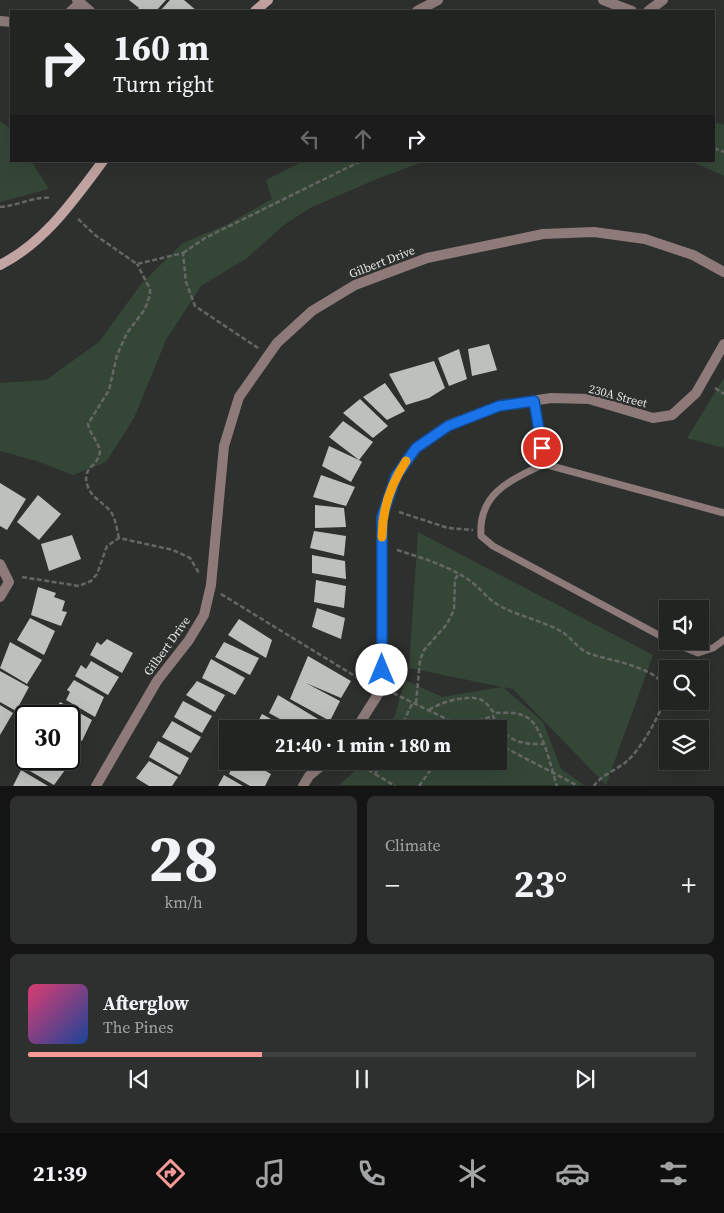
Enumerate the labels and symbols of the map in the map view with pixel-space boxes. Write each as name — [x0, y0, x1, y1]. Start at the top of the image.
street label: Gilbert Drive — [347, 242, 417, 282]
street label: 230A Street — [587, 381, 649, 411]
pin — [521, 427, 563, 469]
street label: Gilbert Drive — [140, 613, 194, 679]
position arrow — [355, 643, 407, 695]
speed limit sign: 30 — [15, 705, 80, 770]

